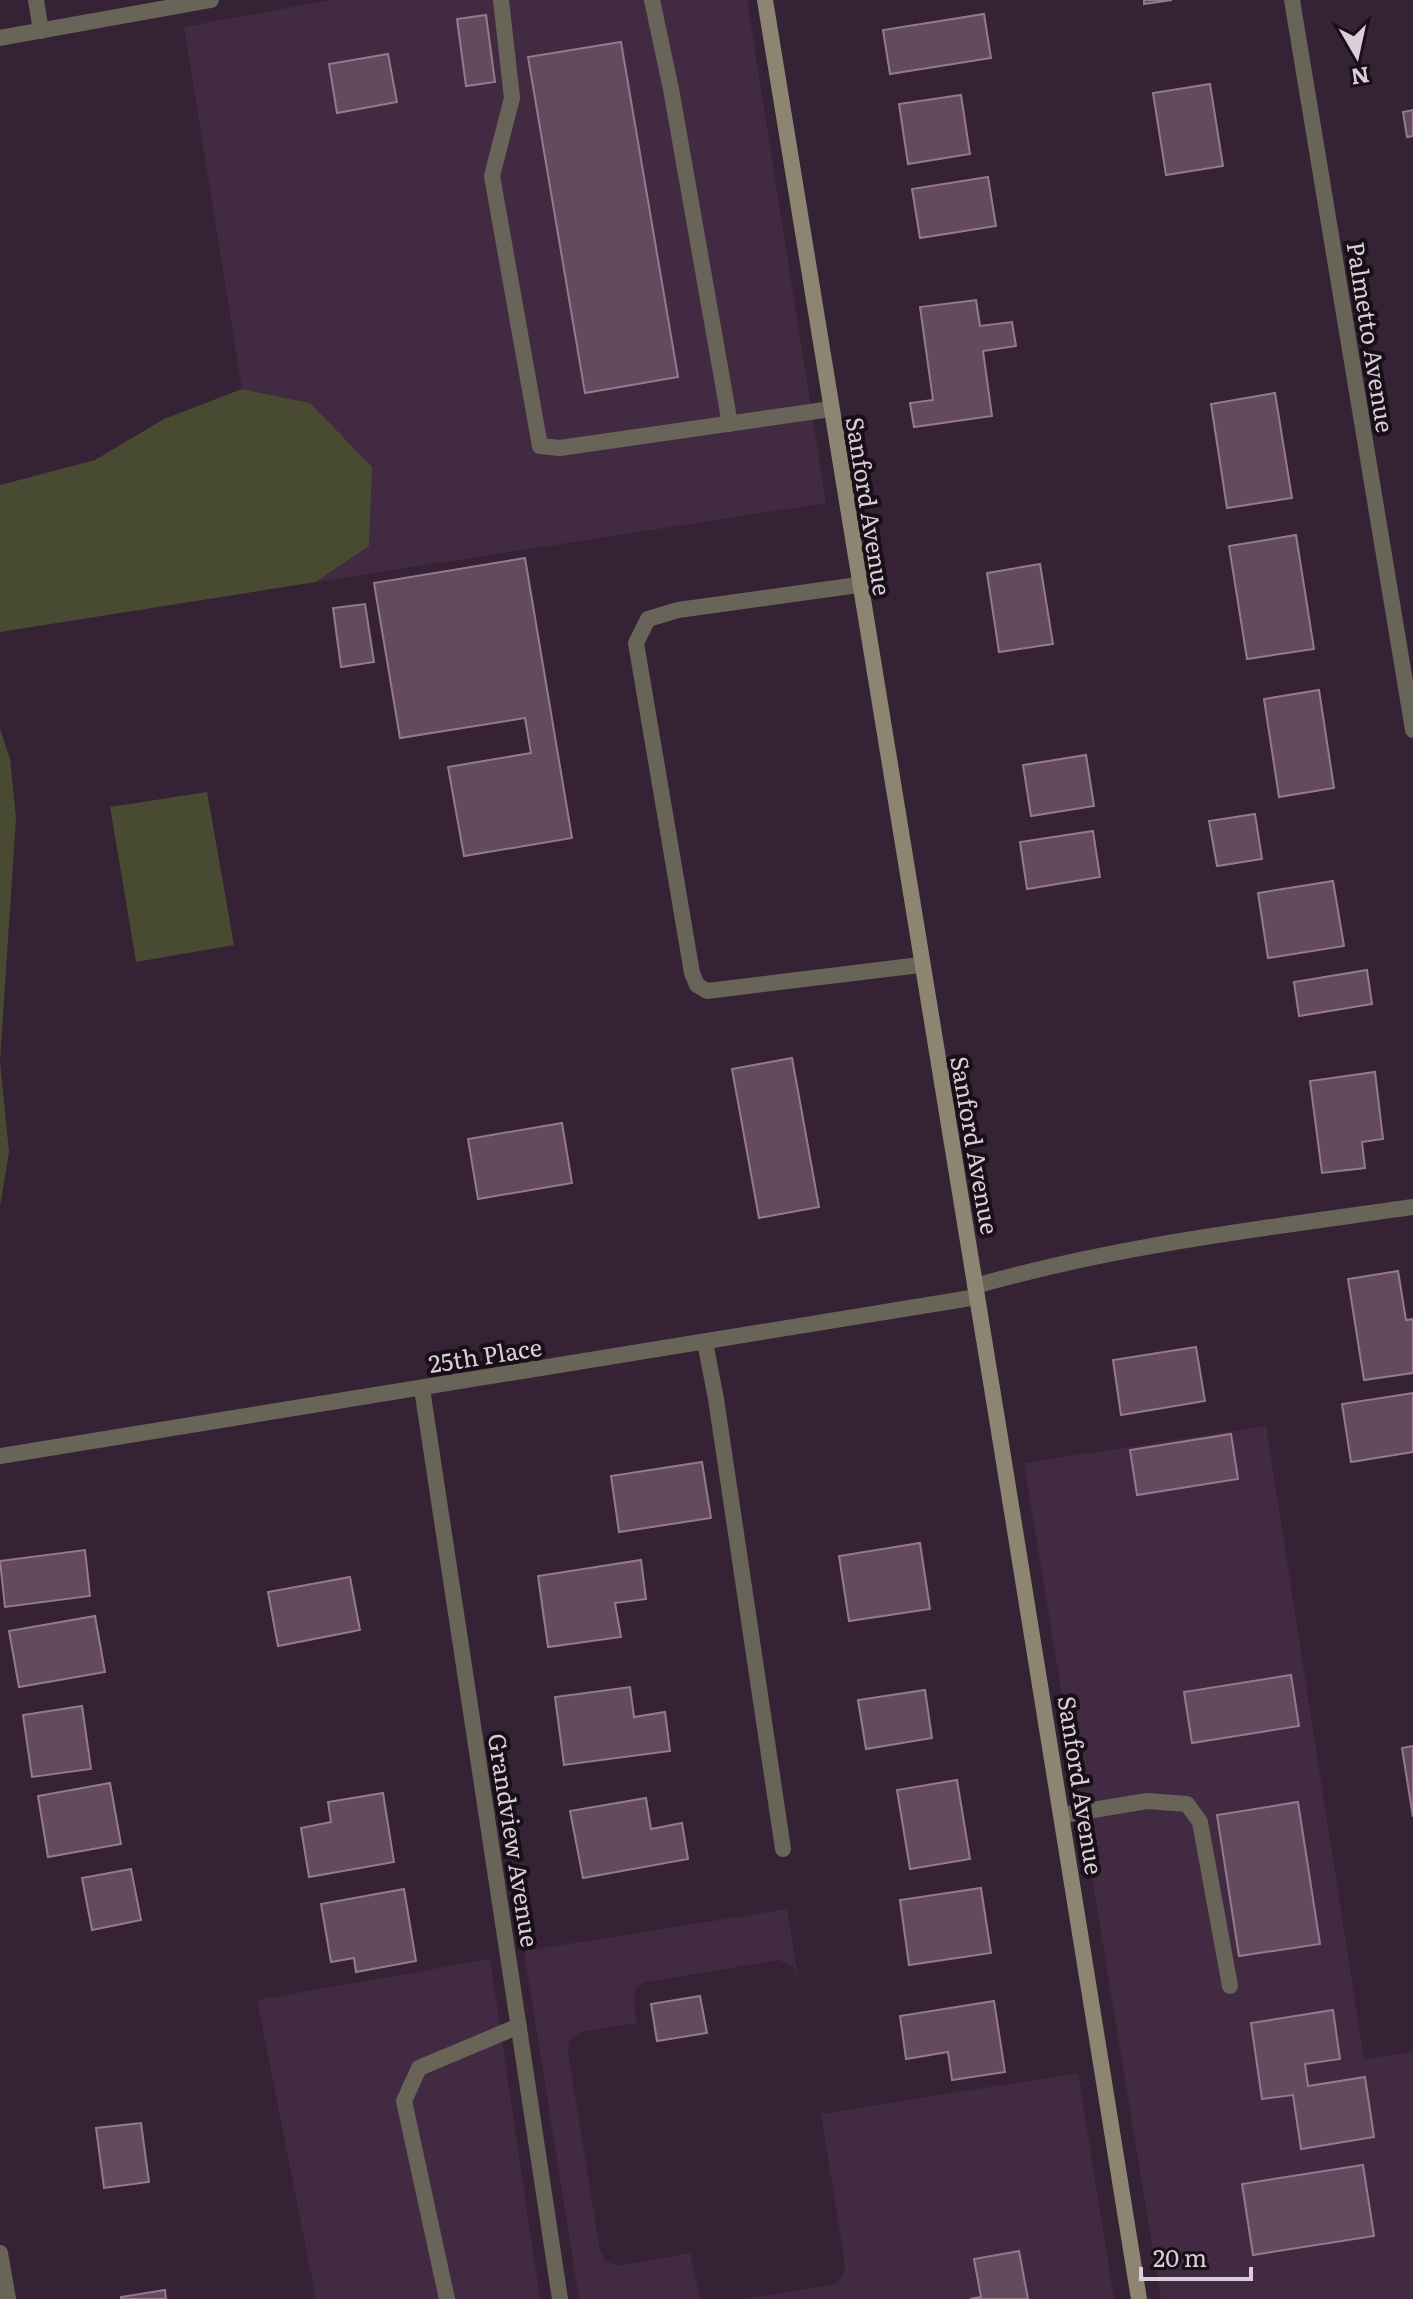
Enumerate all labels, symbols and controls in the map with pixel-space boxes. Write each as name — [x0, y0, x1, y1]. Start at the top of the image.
north arrow — [1317, 16, 1397, 96]
text: N — [1349, 59, 1372, 95]
street label: Palmetto Avenue — [1340, 239, 1404, 435]
street label: Sanford Avenue — [839, 414, 901, 598]
street label: Sanford Avenue — [943, 1053, 1009, 1237]
street label: 25th Place — [426, 1328, 544, 1380]
street label: Sanford Avenue — [1051, 1693, 1113, 1877]
street label: Grandview Avenue — [481, 1731, 549, 1949]
scale bar — [1141, 2231, 1251, 2281]
text: 20 m — [1153, 2239, 1207, 2274]

